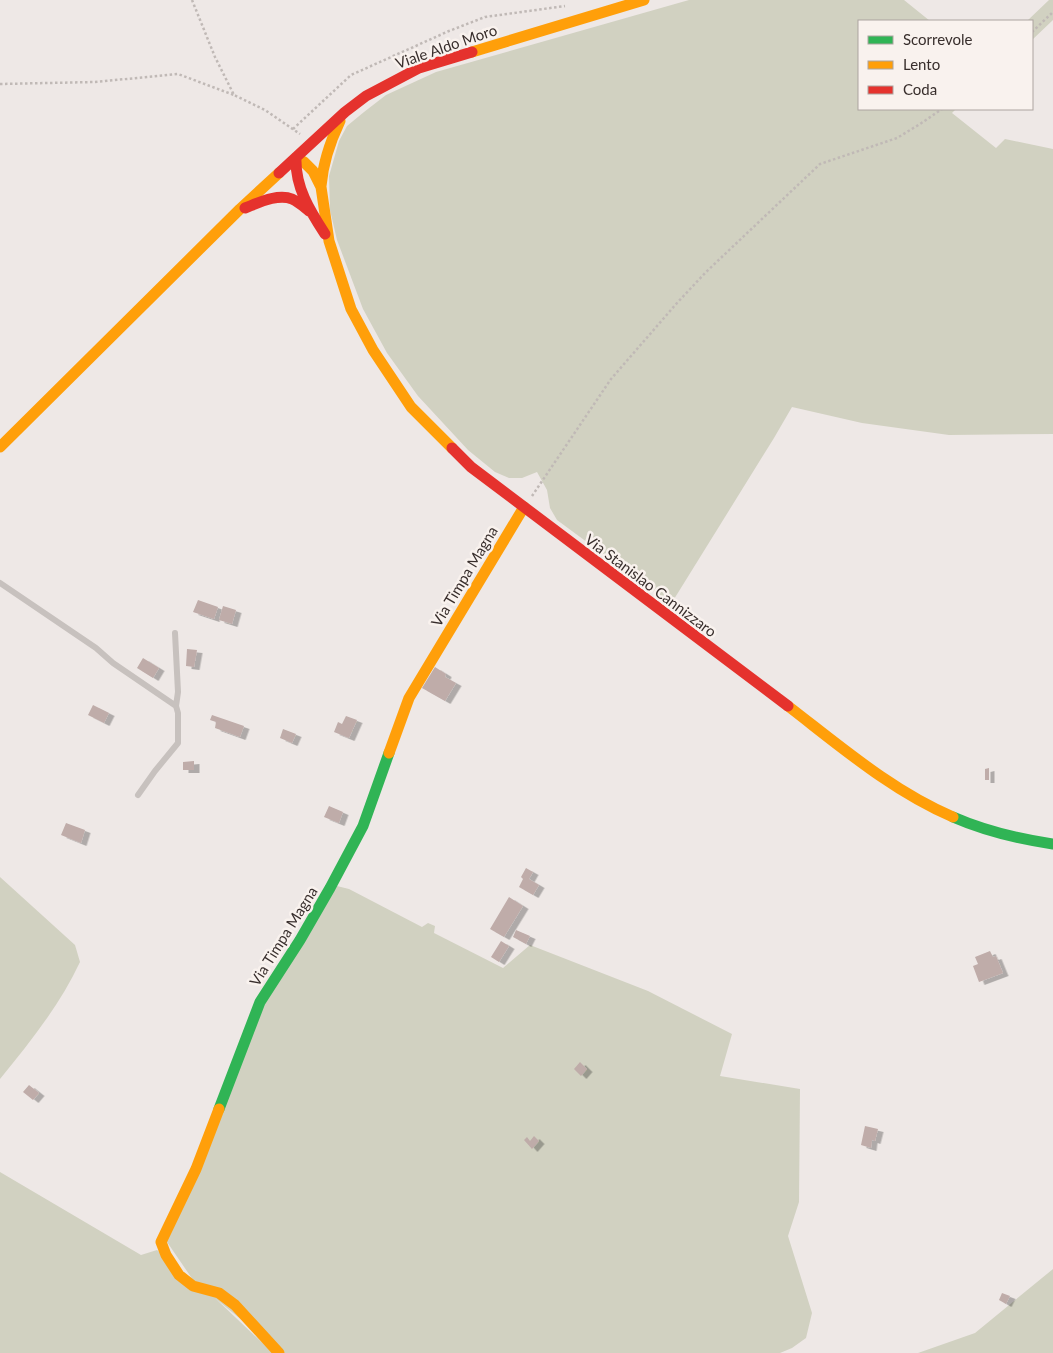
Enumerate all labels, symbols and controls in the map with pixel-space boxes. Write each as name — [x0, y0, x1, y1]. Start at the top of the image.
street label: Viale Aldo Moro — [393, 20, 499, 72]
legend — [858, 20, 1033, 110]
text: Scorrevole — [903, 30, 973, 48]
text: Lento — [903, 55, 940, 73]
text: Coda — [903, 80, 937, 98]
street label: Via Timpa Magna — [427, 523, 501, 629]
street label: Via Stanislao Cannizzaro — [582, 530, 720, 640]
street label: Via Timpa Magna — [245, 883, 321, 989]

